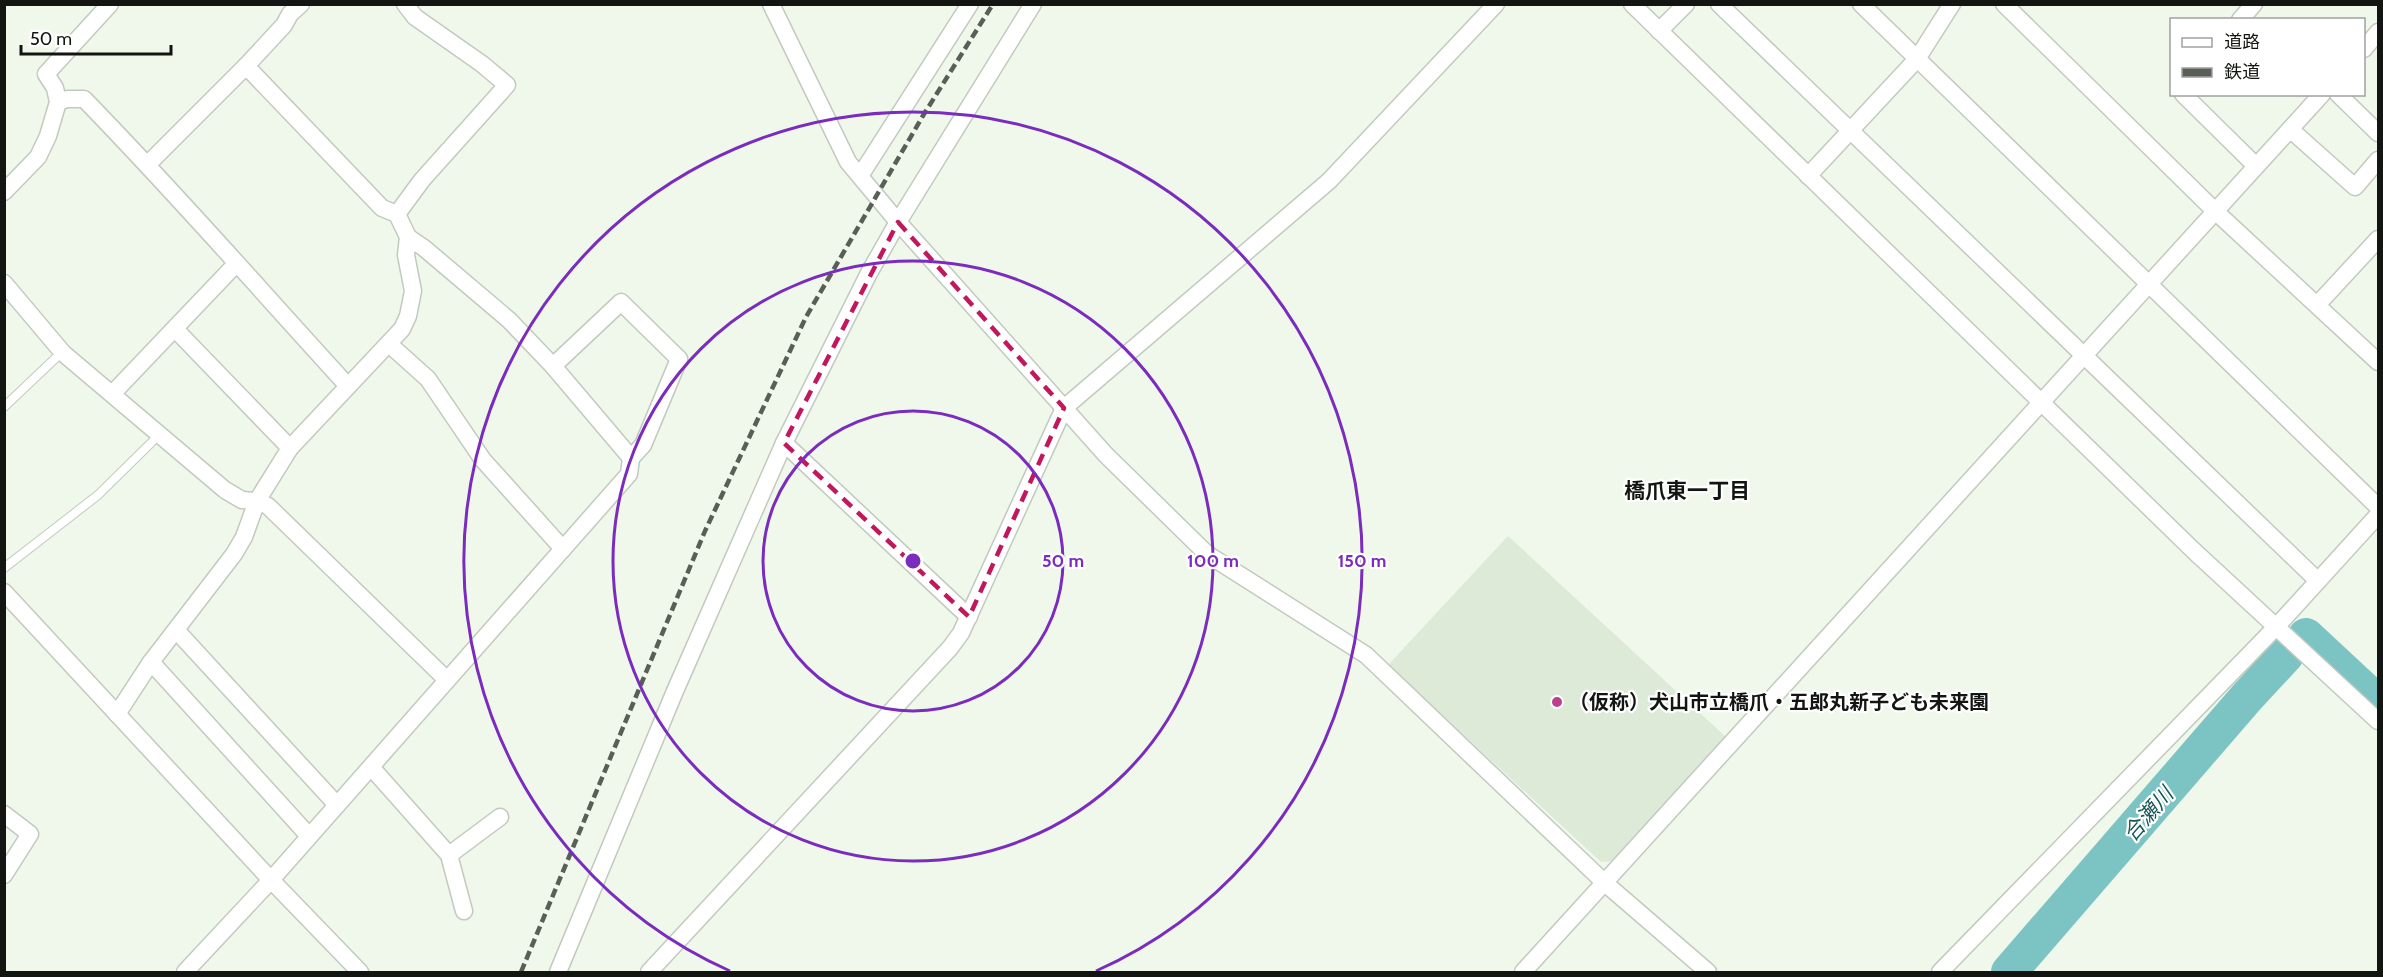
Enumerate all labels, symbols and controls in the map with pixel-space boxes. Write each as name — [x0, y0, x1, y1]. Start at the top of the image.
scale bar — [21, 18, 171, 56]
legend — [2170, 18, 2365, 96]
text: 50 m — [30, 28, 72, 50]
text: 道路 — [2224, 31, 2260, 53]
text: 鉄道 — [2224, 61, 2260, 83]
district label: 橋爪東一丁目 — [1624, 478, 1750, 503]
text: 50 m — [1042, 550, 1084, 572]
text: 100 m — [1187, 550, 1239, 572]
text: 150 m — [1338, 550, 1386, 572]
centre of rings — [903, 551, 923, 571]
place label: （仮称）犬山市立橋爪・五郎丸新子ども未来園 — [1569, 690, 1989, 714]
marker: （仮称）犬山市立橋爪・五郎丸新子ども未来園 — [1550, 695, 1564, 709]
water label: 合瀬川 — [2118, 781, 2179, 846]

